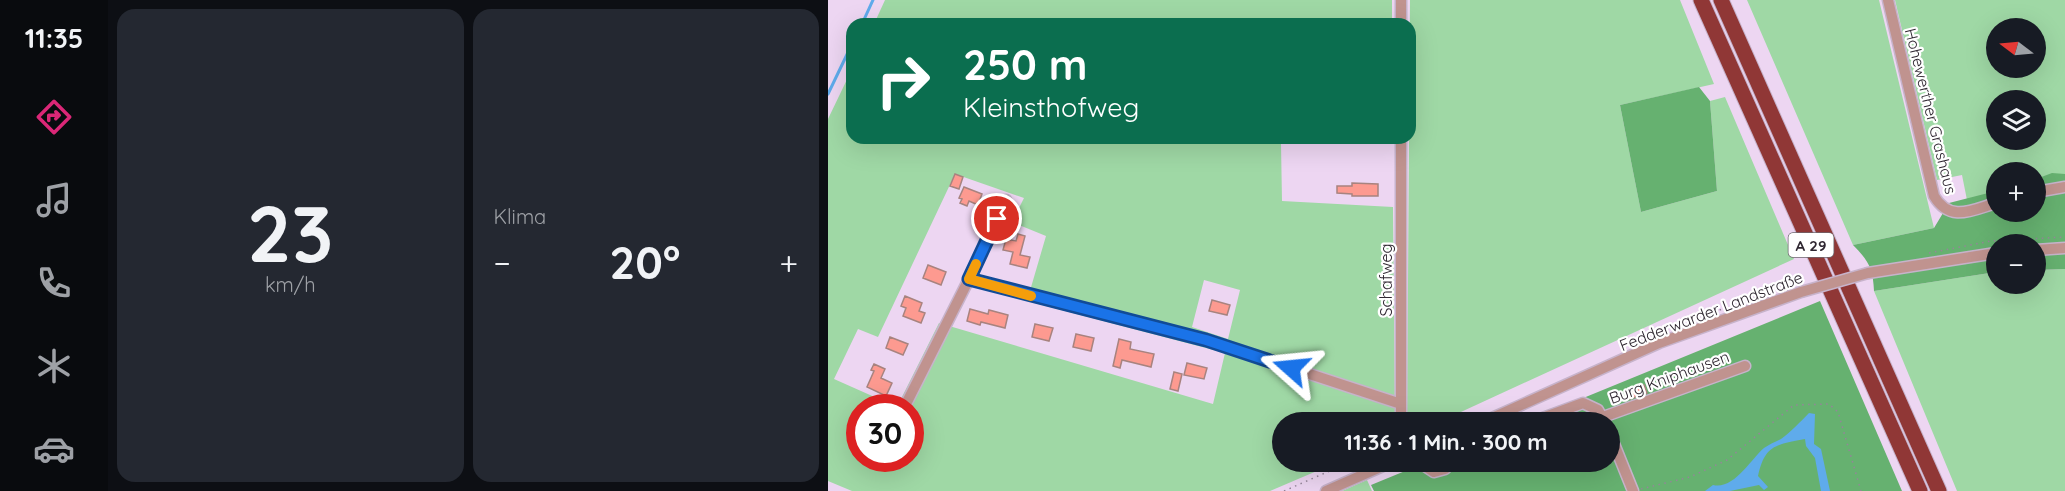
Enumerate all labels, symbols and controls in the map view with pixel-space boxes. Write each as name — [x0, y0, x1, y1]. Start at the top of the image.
north arrow — [1986, 18, 2046, 78]
map controls — [1986, 18, 2046, 294]
text: 11:35 — [25, 21, 83, 55]
street label: Hohewerther Grashaus — [1901, 26, 1961, 196]
text: 250 m — [963, 38, 1087, 91]
icon: right — [864, 42, 942, 120]
text: Kleinsthofweg — [963, 90, 1139, 124]
button: layers — [1986, 90, 2046, 150]
icon: directions — [33, 96, 75, 138]
button: + — [1986, 162, 2046, 222]
icon: music — [33, 179, 75, 221]
text: 23 — [247, 184, 333, 282]
pin — [971, 193, 1022, 244]
icon: arrive — [980, 202, 1013, 235]
text: Klima — [494, 204, 546, 229]
road number: A 29 — [1788, 233, 1834, 257]
text: 20° — [610, 234, 680, 290]
button: − — [1986, 234, 2046, 294]
text: − — [494, 242, 511, 283]
text: + — [779, 242, 798, 283]
street label: Schafweg — [1376, 244, 1396, 316]
icon: phone — [33, 262, 75, 304]
street label: Fedderwarder Landstraße — [1617, 267, 1805, 355]
text: km/h — [265, 272, 316, 297]
position arrow — [1259, 336, 1323, 400]
icon: climate — [33, 345, 75, 387]
street label: Burg Kniphausen — [1606, 346, 1732, 408]
speed limit sign: 30 — [846, 394, 924, 472]
icon: car — [33, 428, 75, 470]
text: 11:36 · 1 Min. · 300 m — [1344, 428, 1548, 456]

